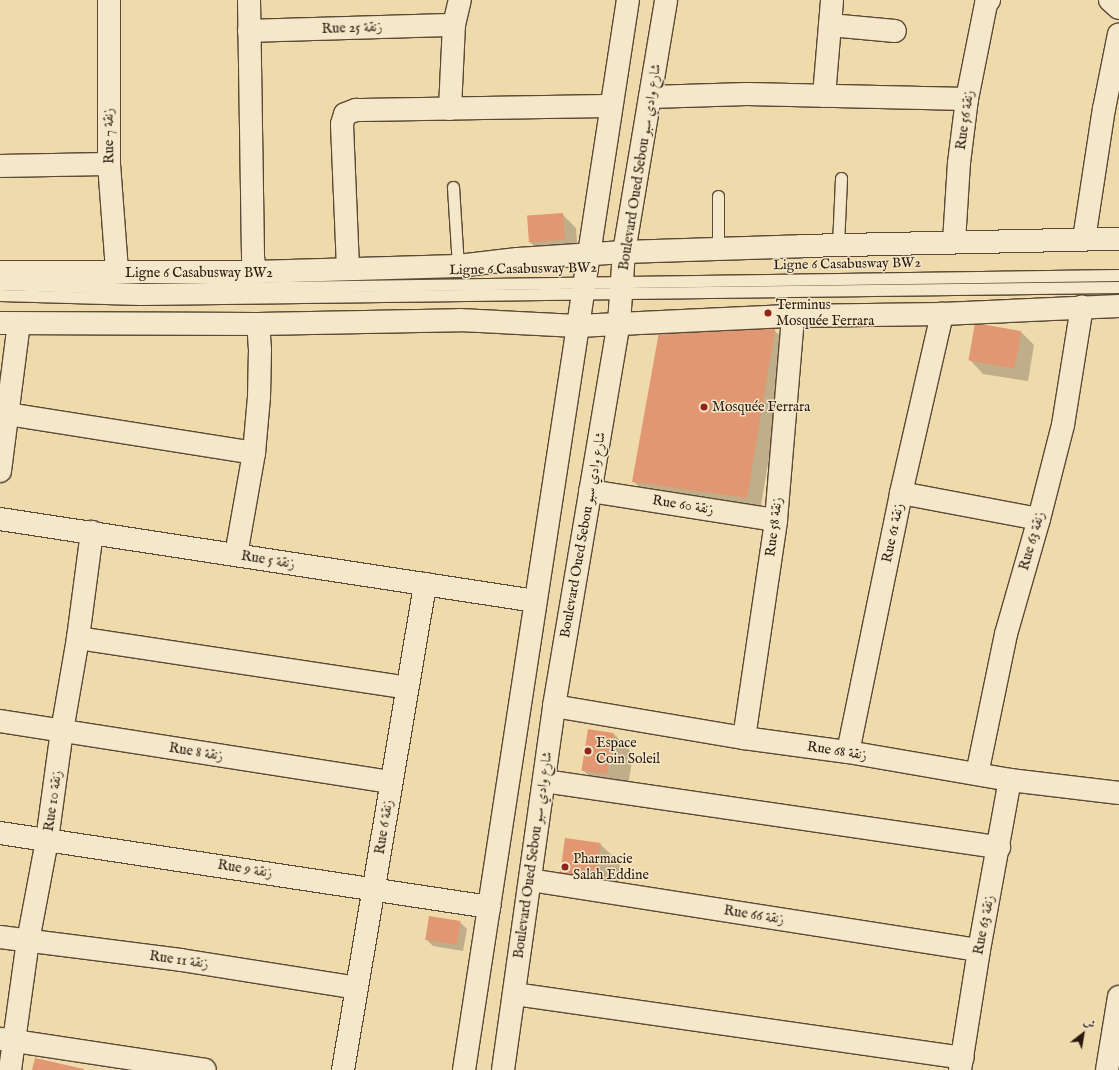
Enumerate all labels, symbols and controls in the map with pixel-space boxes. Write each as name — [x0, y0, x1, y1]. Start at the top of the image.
street label: Rue 25 زنقة — [321, 19, 383, 37]
street label: Boulevard Oued Sebou شارع وادي سبو — [615, 62, 665, 272]
street label: Rue 56 زنقة — [952, 89, 978, 151]
street label: Rue 7 زنقة — [100, 108, 118, 164]
street label: Ligne 6 Casabusway BW2 — [773, 254, 921, 274]
street label: Ligne 6 Casabusway BW2 — [449, 259, 597, 279]
street label: Ligne 6 Casabusway BW2 — [125, 265, 273, 281]
place label: Terminus Mosquée Ferrara — [776, 297, 874, 330]
marker: Terminus Mosquée Ferrara — [763, 308, 773, 318]
place label: Mosquée Ferrara — [712, 399, 810, 415]
marker: Mosquée Ferrara — [699, 402, 709, 412]
street label: Boulevard Oued Sebou شارع وادي سبو — [557, 431, 609, 639]
street label: Rue 60 زنقة — [651, 492, 715, 518]
street label: Rue 58 زنقة — [762, 496, 786, 558]
street label: Rue 61 زنقة — [879, 502, 907, 564]
street label: Rue 63 زنقة — [1016, 510, 1048, 572]
street label: Rue 5 زنقة — [240, 547, 296, 573]
place label: Espace Coin Soleil — [596, 735, 660, 768]
street label: Rue 68 زنقة — [806, 738, 868, 764]
street label: Rue 8 زنقة — [168, 739, 224, 765]
marker: Espace Coin Soleil — [583, 746, 593, 756]
street label: Boulevard Oued Sebou شارع وادي سبو — [510, 750, 556, 960]
street label: Rue 10 زنقة — [40, 770, 66, 832]
street label: Rue 6 زنقة — [371, 798, 397, 856]
place label: Pharmacie Salah Eddine — [573, 851, 649, 884]
street label: Rue 9 زنقة — [216, 856, 274, 882]
marker: Pharmacie Salah Eddine — [560, 862, 570, 872]
street label: Rue 63 زنقة — [970, 894, 998, 956]
street label: Rue 66 زنقة — [723, 902, 785, 928]
street label: Rue 11 زنقة — [148, 948, 210, 972]
north arrow — [1063, 1014, 1103, 1054]
text: ش — [1081, 1015, 1097, 1033]

